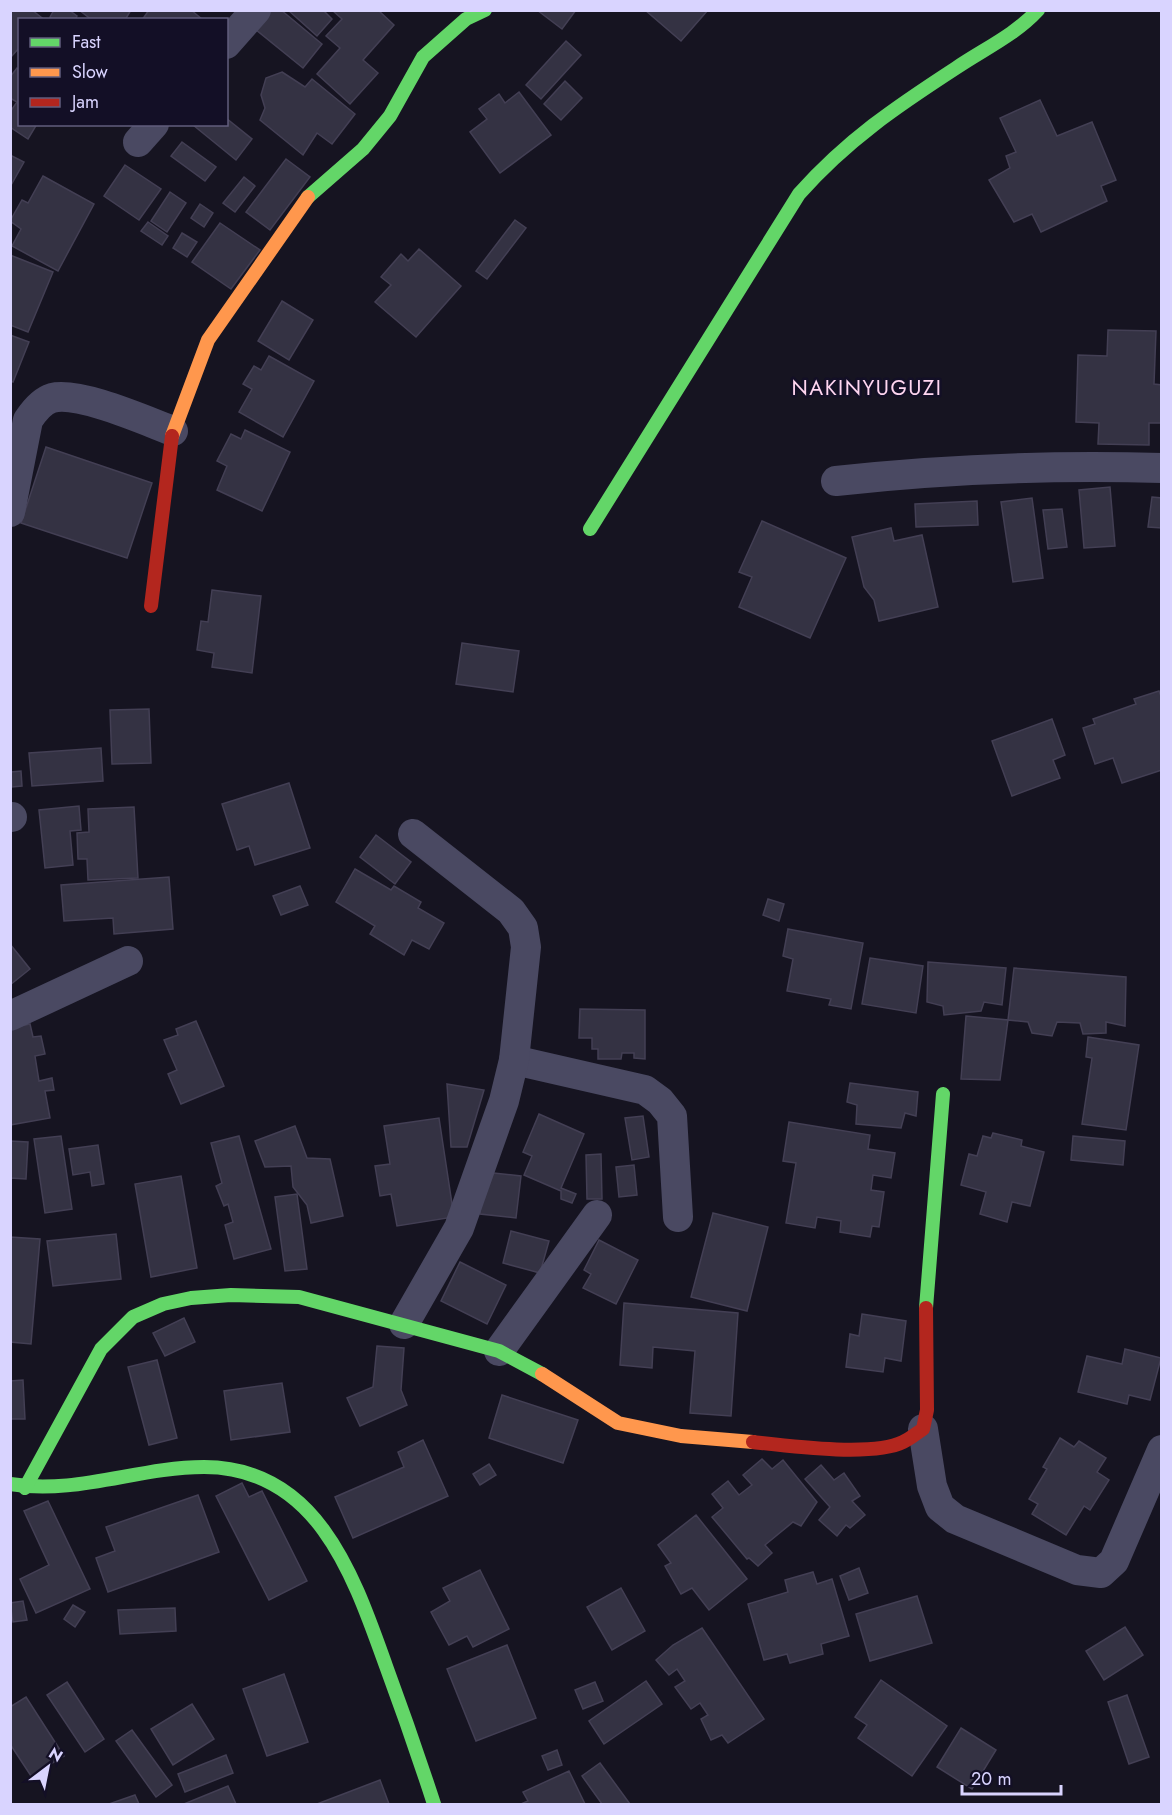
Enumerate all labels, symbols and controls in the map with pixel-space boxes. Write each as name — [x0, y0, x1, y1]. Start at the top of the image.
legend — [18, 18, 228, 126]
text: Fast — [72, 29, 101, 55]
text: Slow — [72, 59, 109, 85]
text: Jam — [70, 89, 99, 115]
district label: NAKINYUGUZI — [792, 373, 942, 403]
north arrow — [18, 1737, 78, 1797]
text: N — [44, 1742, 67, 1768]
scale bar — [962, 1758, 1061, 1796]
text: 20 m — [971, 1766, 1011, 1792]

